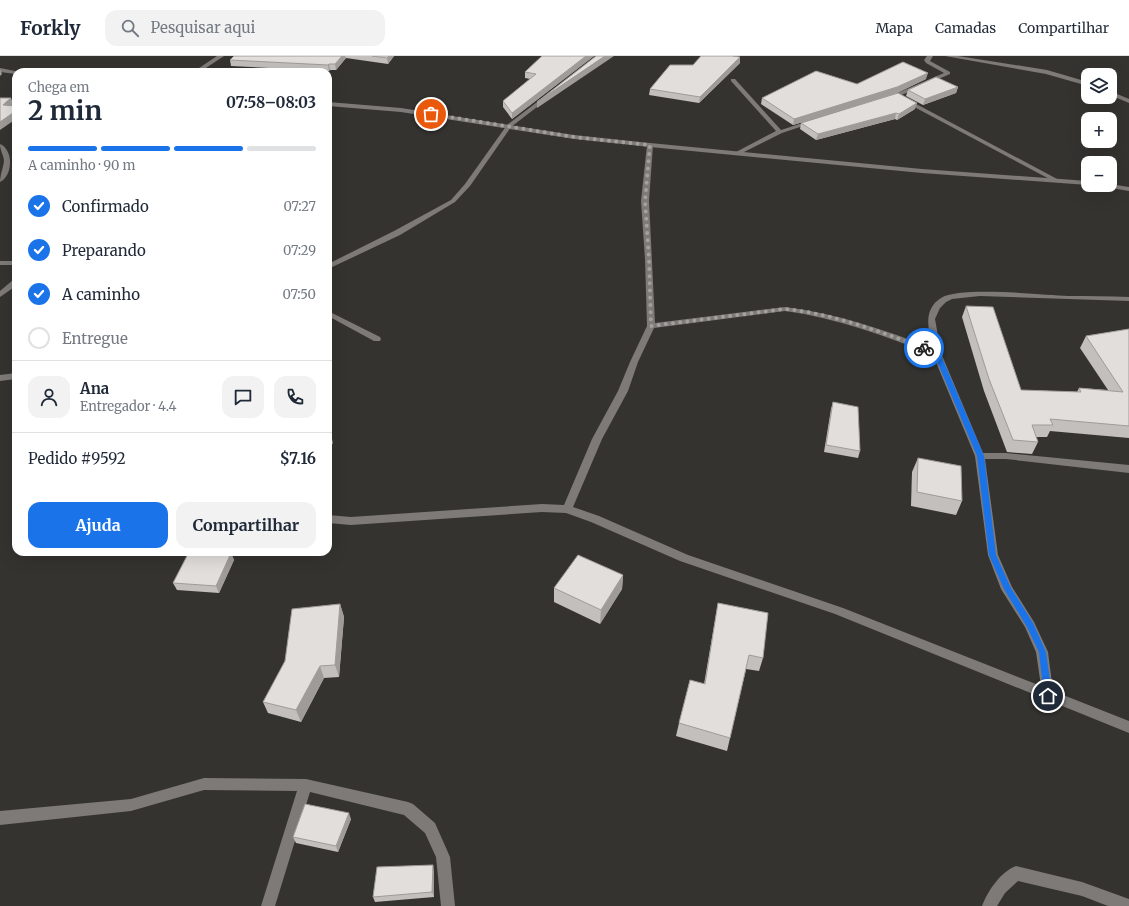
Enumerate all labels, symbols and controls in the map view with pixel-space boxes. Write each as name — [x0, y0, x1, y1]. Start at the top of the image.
search box — [105, 10, 385, 46]
text: Forkly — [20, 16, 81, 40]
icon: search — [119, 17, 141, 39]
text: Pesquisar aqui — [151, 18, 255, 37]
text: Mapa — [875, 19, 913, 37]
text: Camadas — [935, 19, 996, 37]
text: Compartilhar — [1018, 19, 1109, 37]
map controls — [1081, 68, 1117, 192]
button: layers — [1081, 68, 1117, 104]
text: Chega em — [28, 79, 89, 96]
text: 07:58–08:03 — [226, 93, 316, 112]
text: 2 min — [28, 94, 102, 127]
pin — [414, 97, 448, 131]
icon: bag — [420, 103, 442, 125]
button: + — [1081, 112, 1117, 148]
button: − — [1081, 156, 1117, 192]
text: A caminho · 90 m — [28, 157, 135, 174]
icon: check — [28, 195, 50, 217]
text: Confirmado — [62, 197, 149, 216]
text: 07:27 — [283, 198, 316, 215]
icon: check — [28, 239, 50, 261]
text: Preparando — [62, 241, 146, 260]
text: 07:29 — [283, 242, 316, 259]
icon: check — [28, 283, 50, 305]
text: A caminho — [62, 285, 140, 304]
text: 07:50 — [283, 286, 316, 303]
courier — [904, 328, 944, 368]
text: Entregue — [62, 329, 128, 348]
icon: bike — [913, 337, 935, 359]
button: person — [28, 376, 70, 418]
button: chat — [222, 376, 264, 418]
button: phone — [274, 376, 316, 418]
text: Ana — [80, 379, 109, 398]
text: Entregador · 4.4 — [80, 398, 177, 415]
text: Pedido #9592 — [28, 449, 126, 468]
text: $7.16 — [280, 449, 316, 468]
button: Ajuda — [28, 502, 168, 548]
button: Compartilhar — [176, 502, 316, 548]
pin — [1031, 679, 1065, 713]
icon: home — [1037, 685, 1059, 707]

